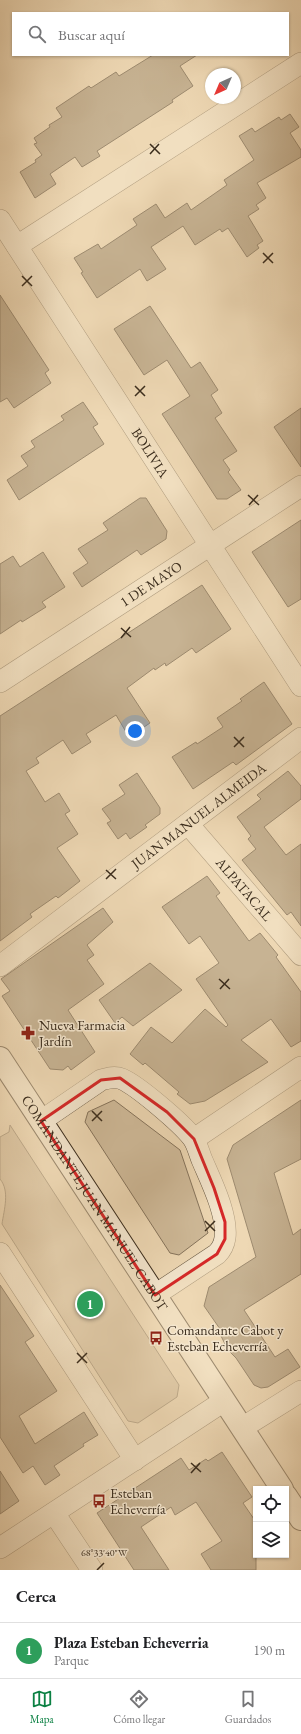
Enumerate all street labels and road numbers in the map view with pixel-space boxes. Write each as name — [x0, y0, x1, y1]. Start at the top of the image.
street label: BOLIVIA — [128, 424, 173, 481]
street label: 1 DE MAYO — [116, 557, 186, 611]
street label: JUAN MANUEL ALMEIDA — [127, 759, 270, 873]
street label: ALPATACAL — [211, 853, 277, 925]
street label: COMANDANTE JUAN MANUEL CABOT — [18, 1091, 172, 1315]

